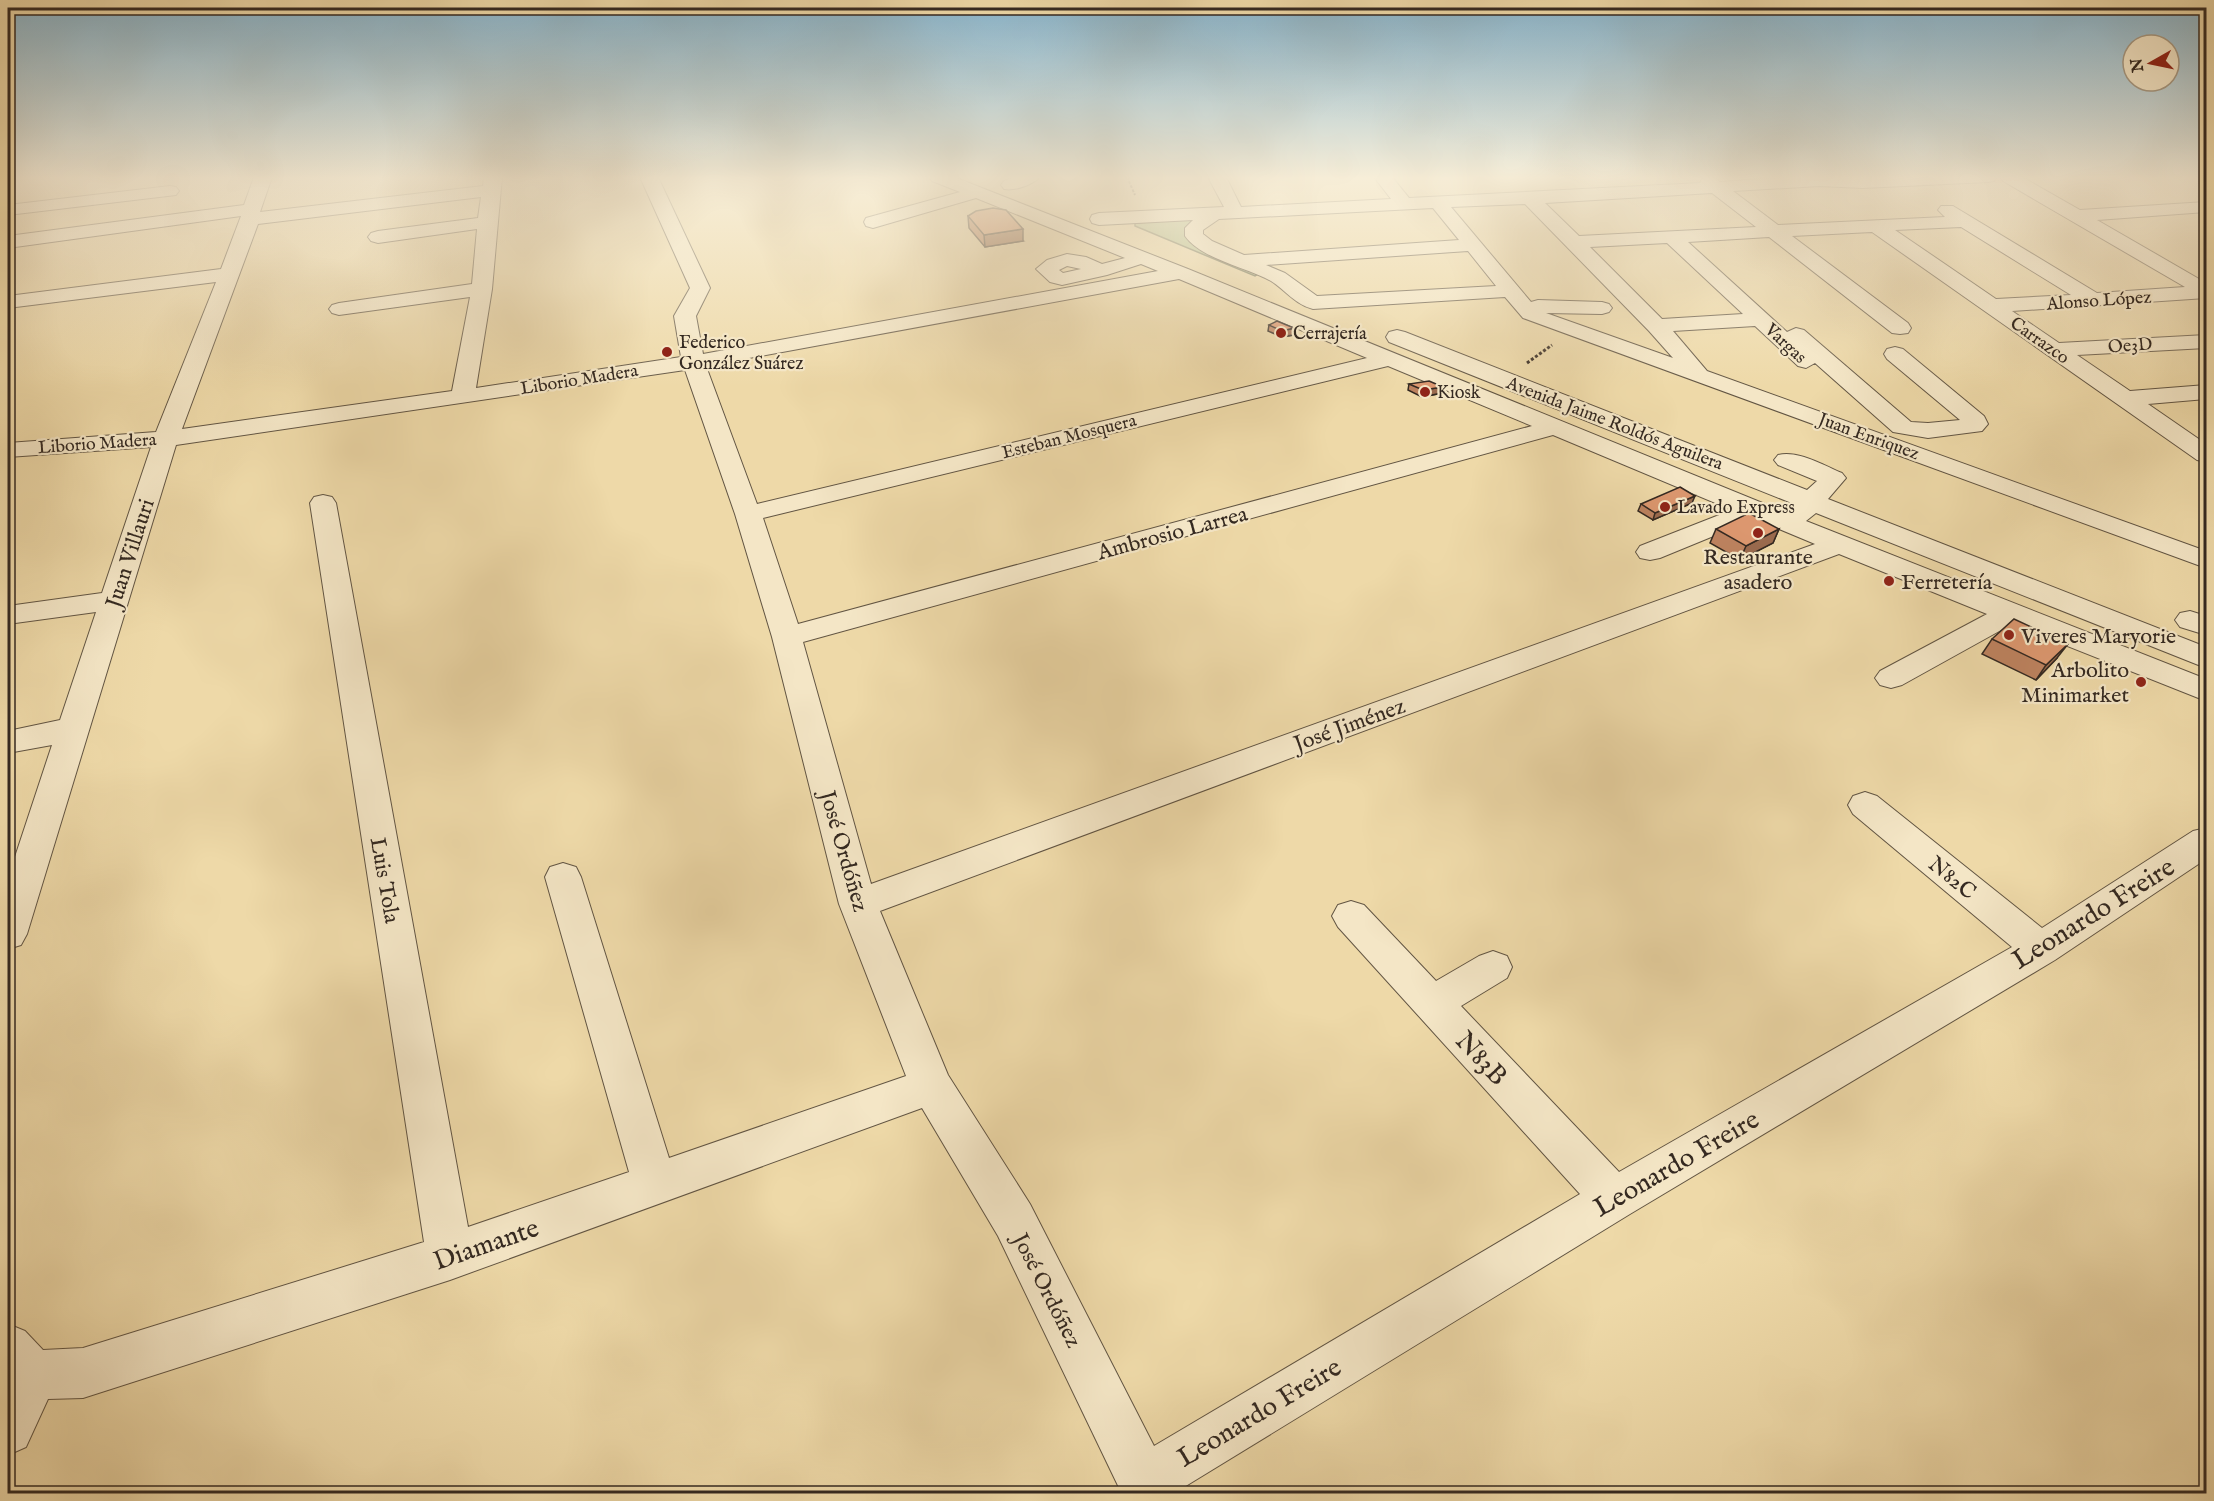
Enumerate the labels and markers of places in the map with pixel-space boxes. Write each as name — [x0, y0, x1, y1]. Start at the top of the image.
place label: Cerrajería — [1293, 323, 1367, 346]
marker: Cerrajería — [1274, 326, 1288, 340]
place label: Federico González Suárez — [679, 332, 804, 376]
marker: Federico González Suárez — [660, 345, 674, 359]
place label: Kiosk — [1437, 382, 1481, 405]
marker: Kiosk — [1418, 385, 1432, 399]
place label: Lavado Express — [1677, 497, 1795, 520]
marker: Lavado Express — [1658, 500, 1672, 514]
marker: Restaurante asadero — [1751, 526, 1765, 540]
place label: Restaurante asadero — [1703, 544, 1813, 597]
place label: Ferretería — [1901, 569, 1993, 597]
marker: Ferretería — [1882, 574, 1896, 588]
place label: Viveres Maryorie — [2020, 623, 2176, 651]
marker: Viveres Maryorie — [2002, 628, 2016, 642]
place label: Arbolito Minimarket — [2021, 657, 2129, 710]
marker: Arbolito Minimarket — [2134, 675, 2148, 689]

